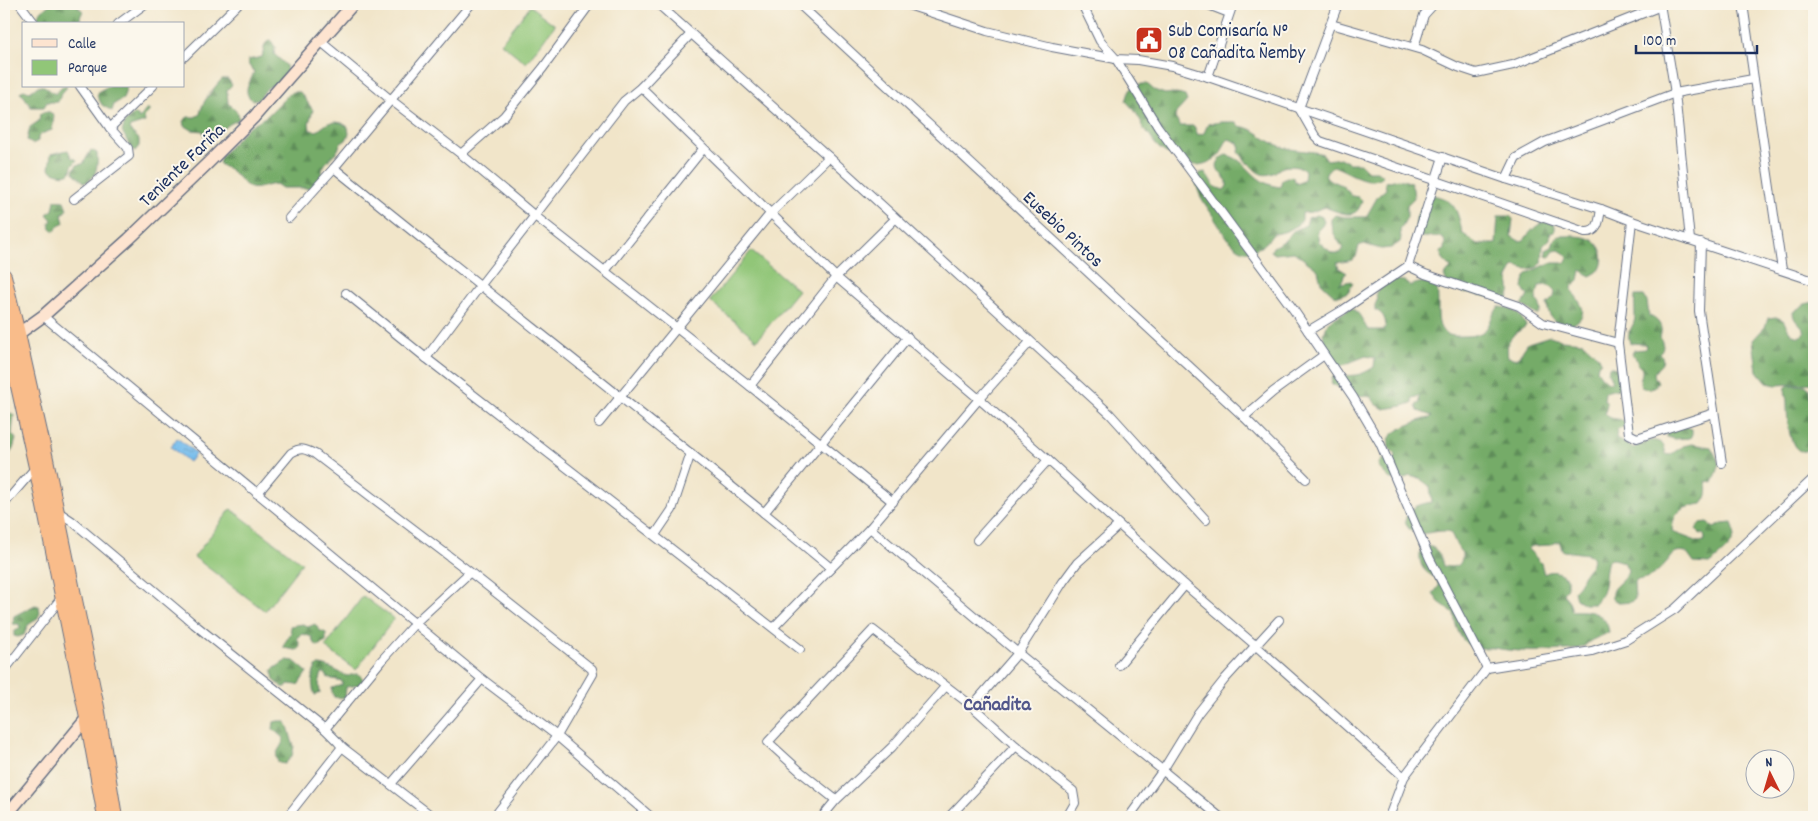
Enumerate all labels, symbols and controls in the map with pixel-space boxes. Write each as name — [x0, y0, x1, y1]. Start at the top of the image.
place label: Sub Comisaría N° 08 Cañadita Ñemby — [1168, 19, 1305, 68]
legend — [22, 22, 185, 88]
scale bar — [1636, 22, 1757, 54]
public building icon: Sub Comisaría N° 08 Cañadita Ñemby — [1134, 25, 1164, 55]
text: 100 m — [1643, 31, 1676, 53]
text: Calle — [68, 34, 97, 56]
text: Parque — [68, 58, 108, 80]
street label: Teniente Fariña — [134, 118, 233, 215]
street label: Eusebio Pintos — [1015, 186, 1108, 275]
district label: Cañadita — [963, 692, 1031, 720]
north arrow — [1746, 748, 1796, 798]
text: N — [1765, 753, 1773, 773]

